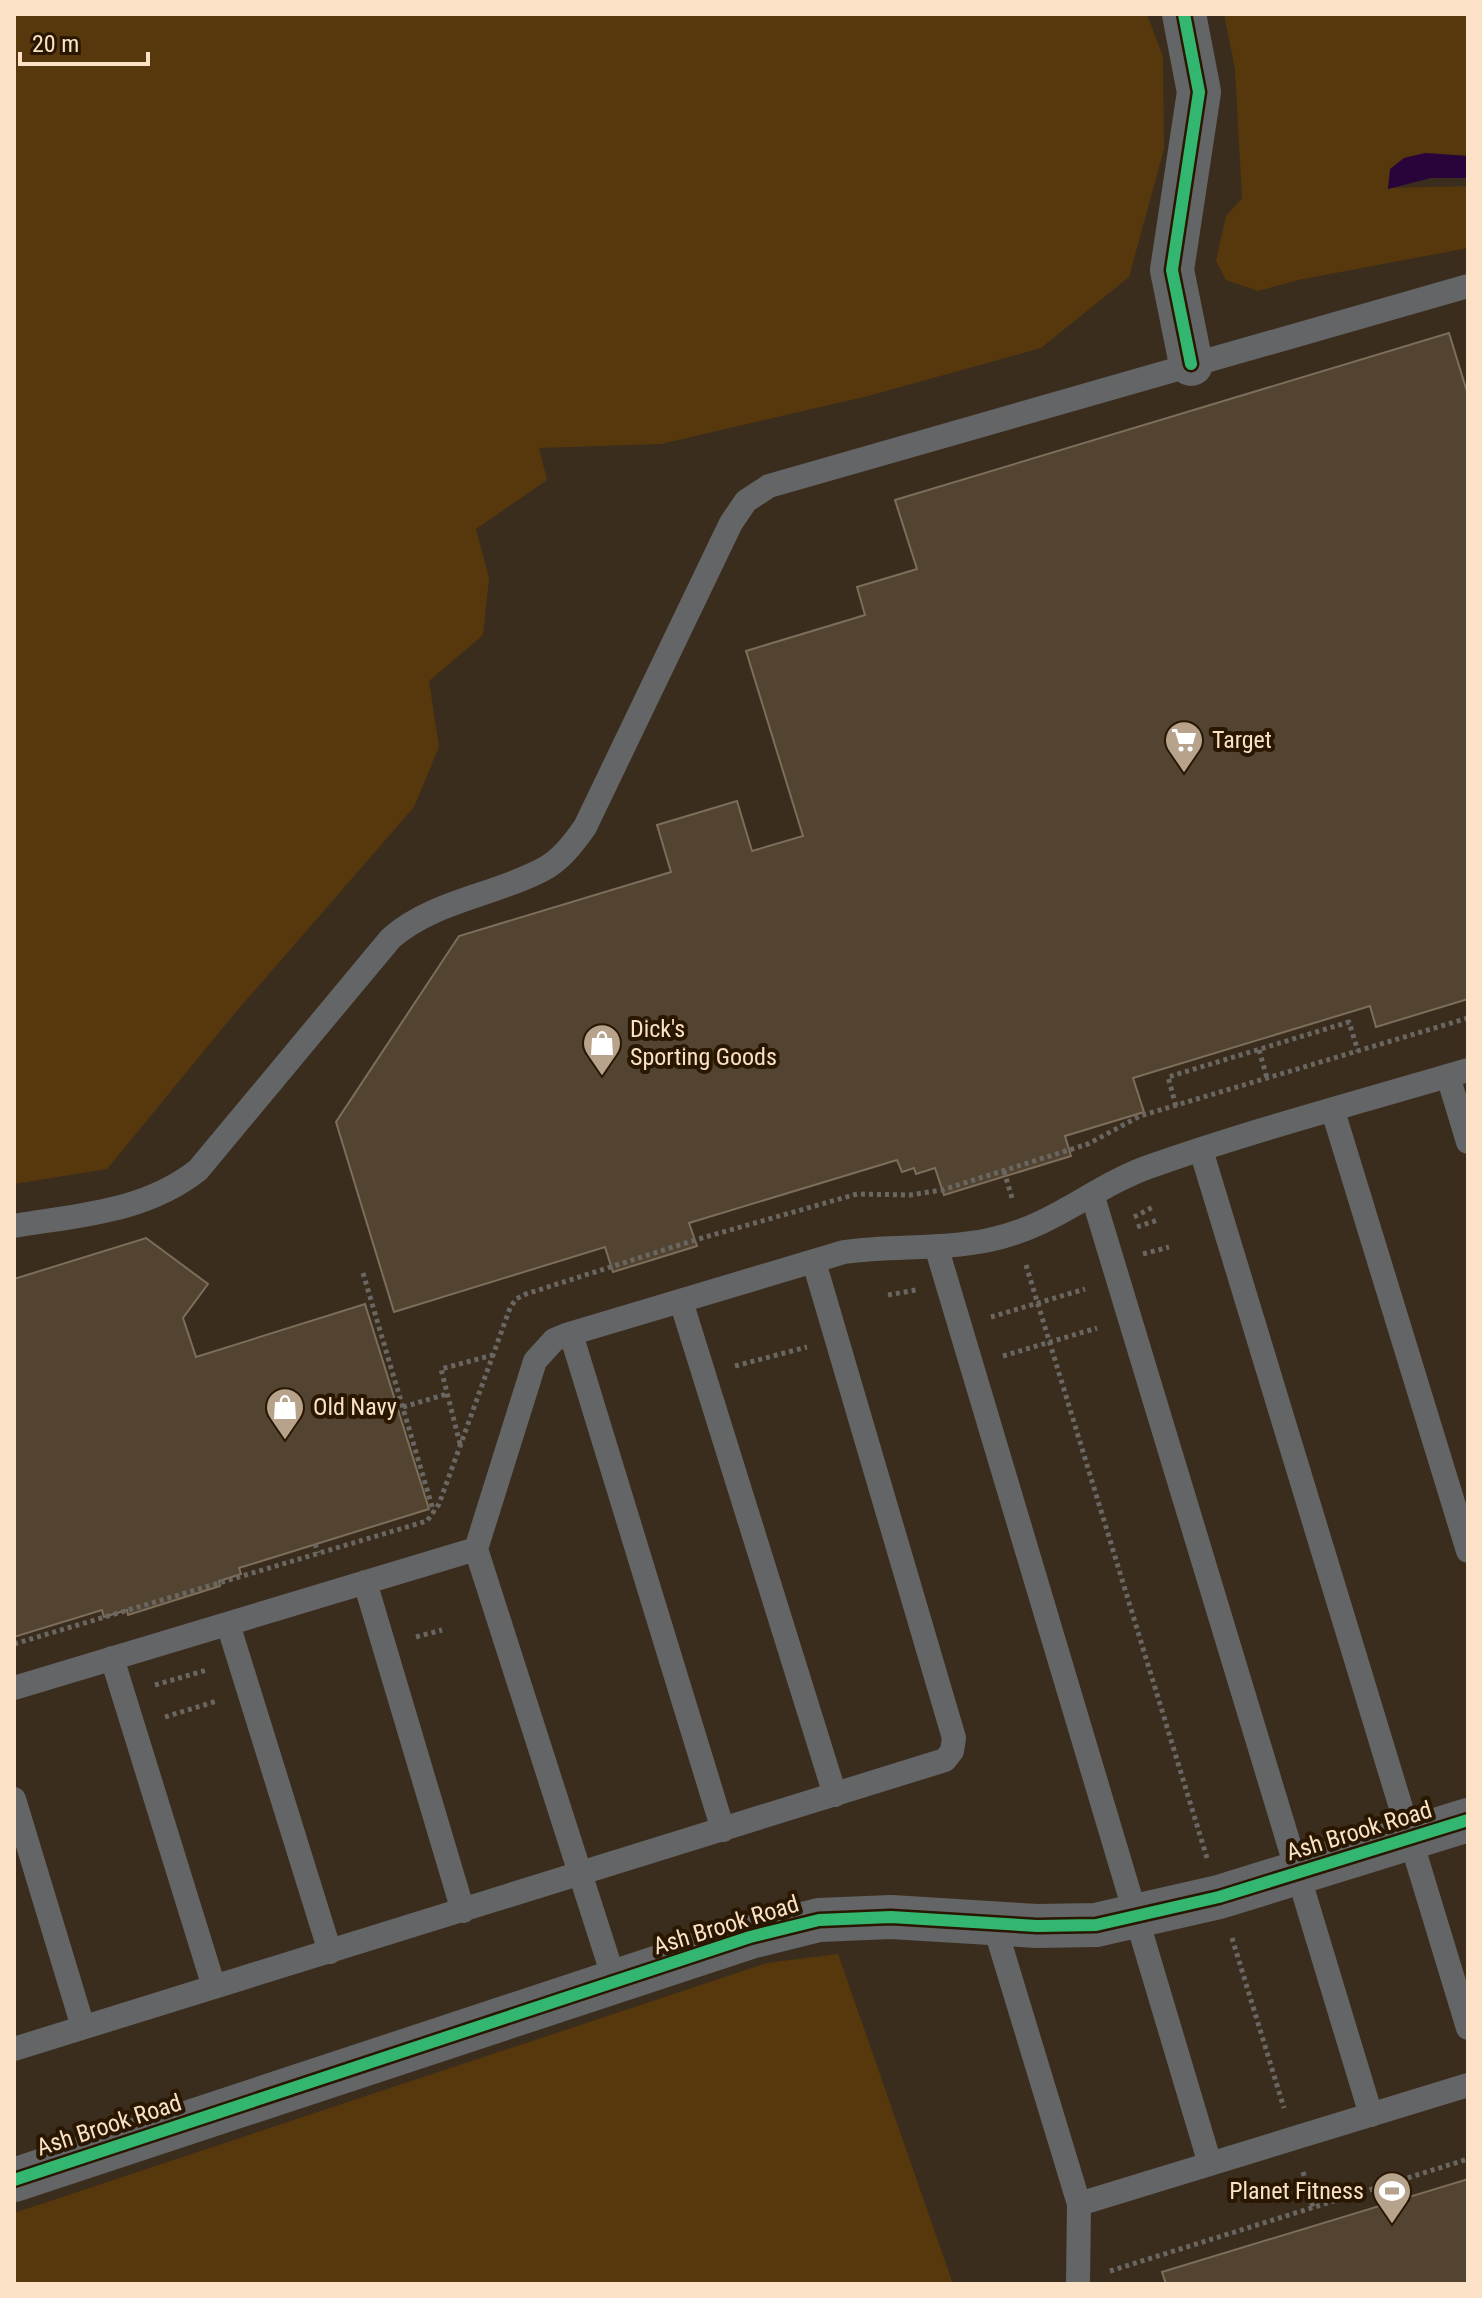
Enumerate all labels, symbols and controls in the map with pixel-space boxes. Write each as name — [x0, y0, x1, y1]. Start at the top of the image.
scale bar — [20, 16, 148, 66]
text: 20 m — [32, 30, 79, 58]
supermarket icon: Target — [1163, 719, 1205, 774]
place label: Target — [1212, 726, 1272, 754]
place label: Dick's Sporting Goods — [630, 1015, 777, 1071]
shop icon: Dick's Sporting Goods — [581, 1022, 623, 1077]
shop icon: Old Navy — [264, 1386, 306, 1441]
place label: Old Navy — [313, 1393, 397, 1421]
street label: Ash Brook Road — [1283, 1796, 1435, 1866]
street label: Ash Brook Road — [650, 1890, 802, 1960]
street label: Ash Brook Road — [33, 2088, 185, 2162]
sports icon: Planet Fitness — [1371, 2170, 1413, 2225]
place label: Planet Fitness — [1229, 2177, 1364, 2205]

